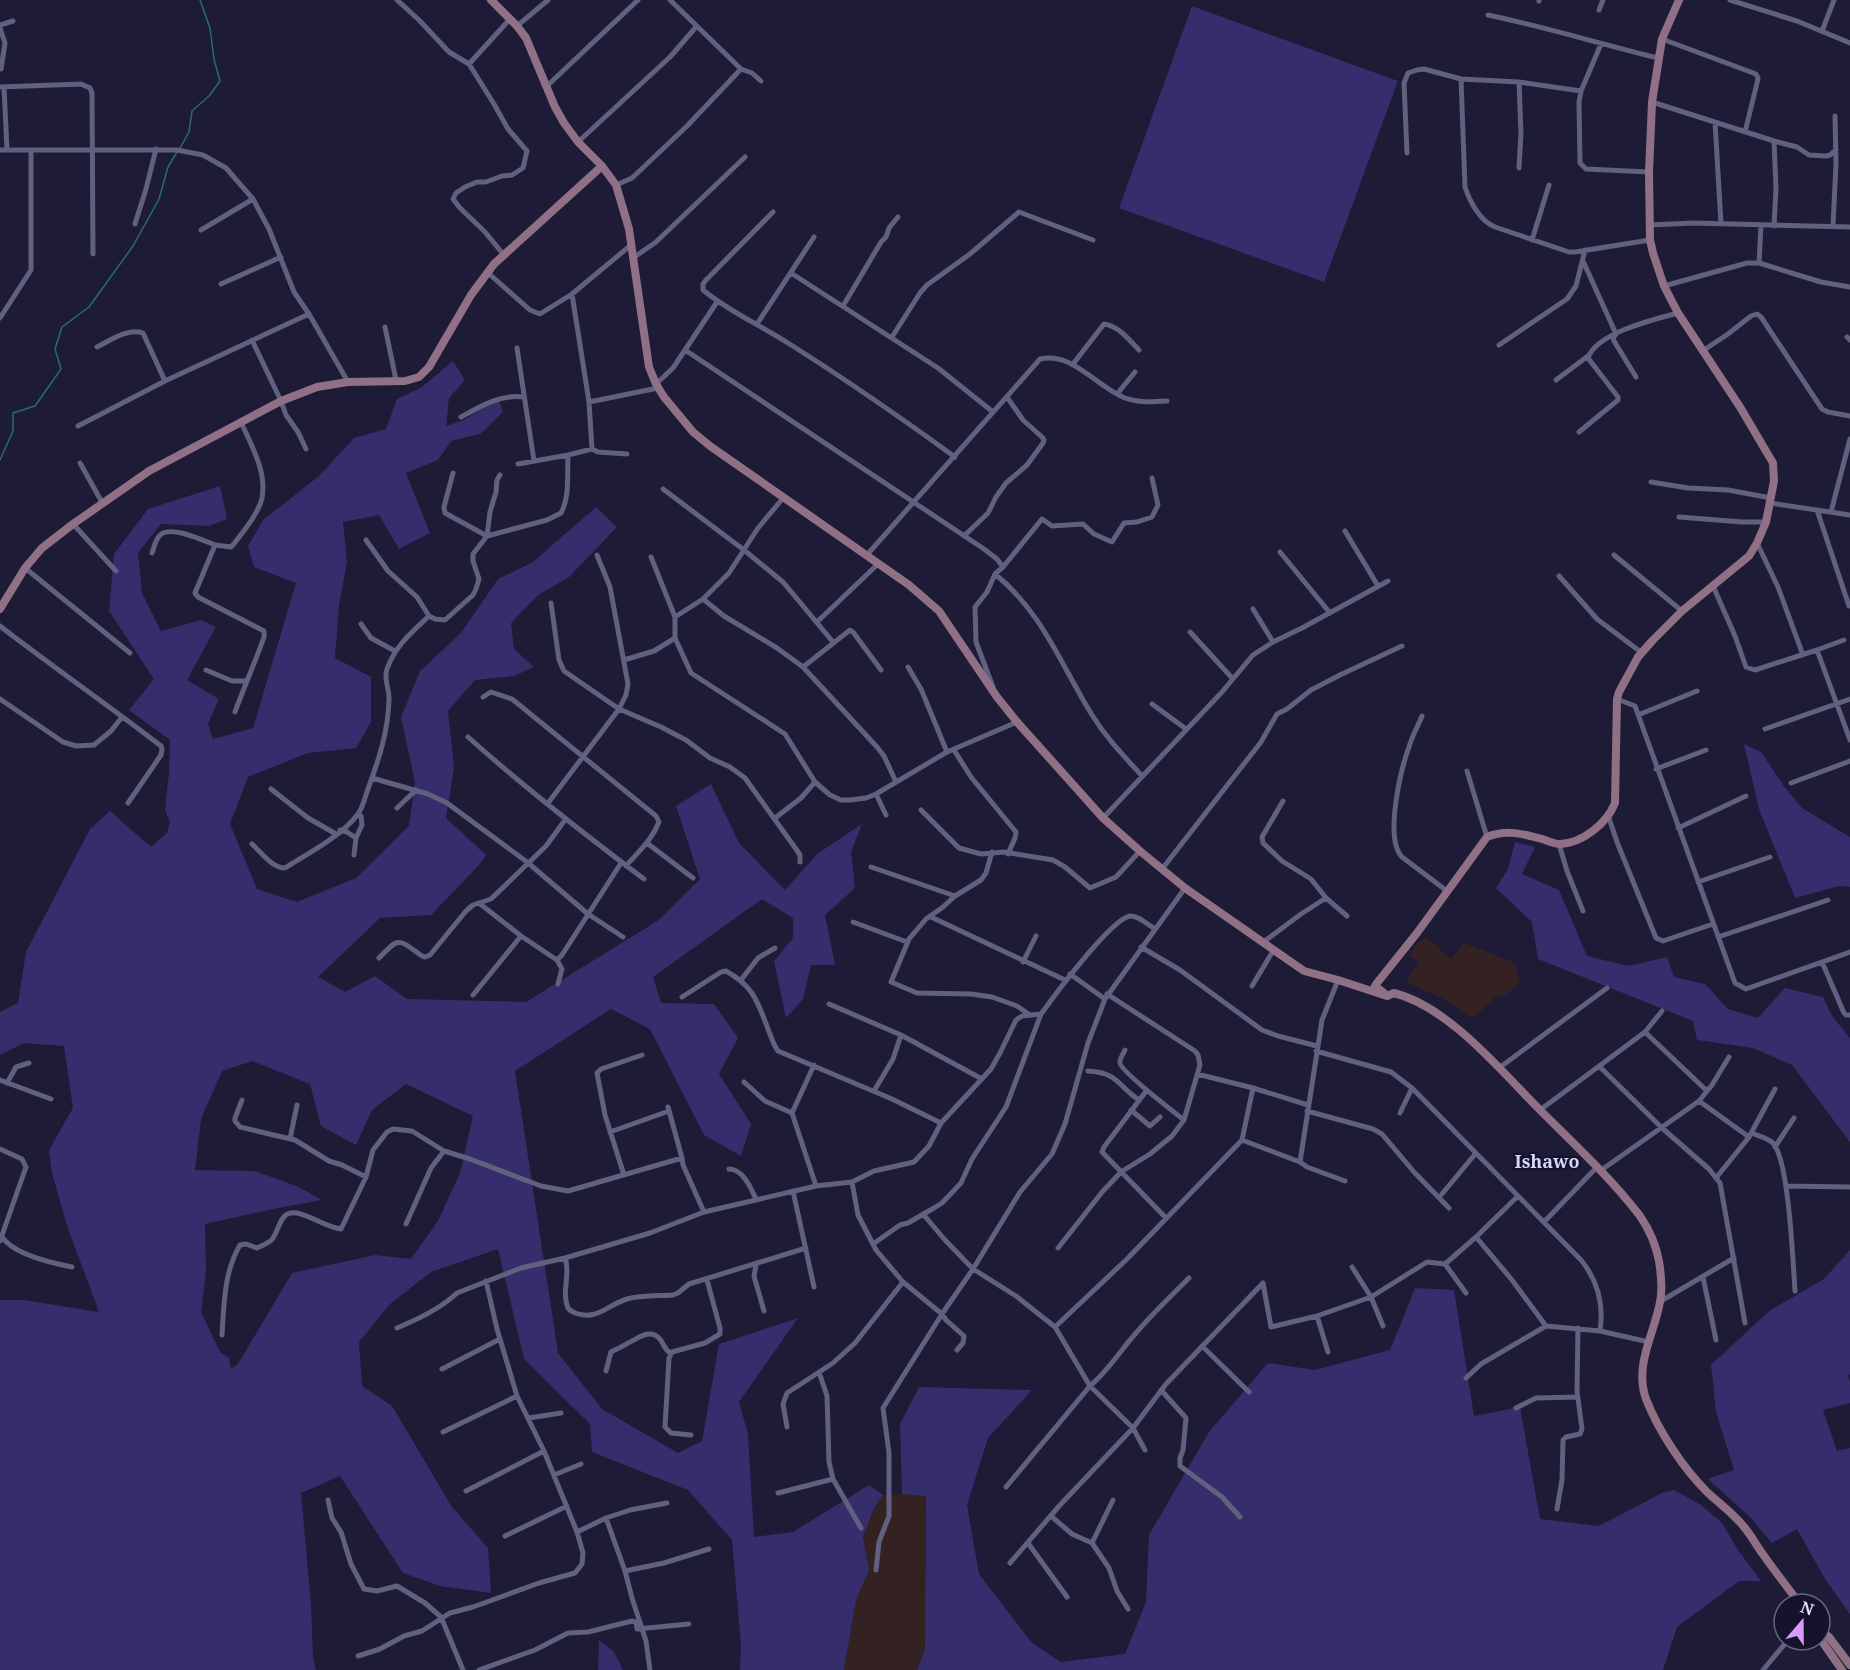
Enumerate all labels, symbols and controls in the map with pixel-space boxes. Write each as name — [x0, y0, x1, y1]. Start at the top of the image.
district label: Ishawo — [1514, 1149, 1580, 1173]
north arrow — [1772, 1592, 1832, 1652]
text: N — [1797, 1595, 1817, 1621]

